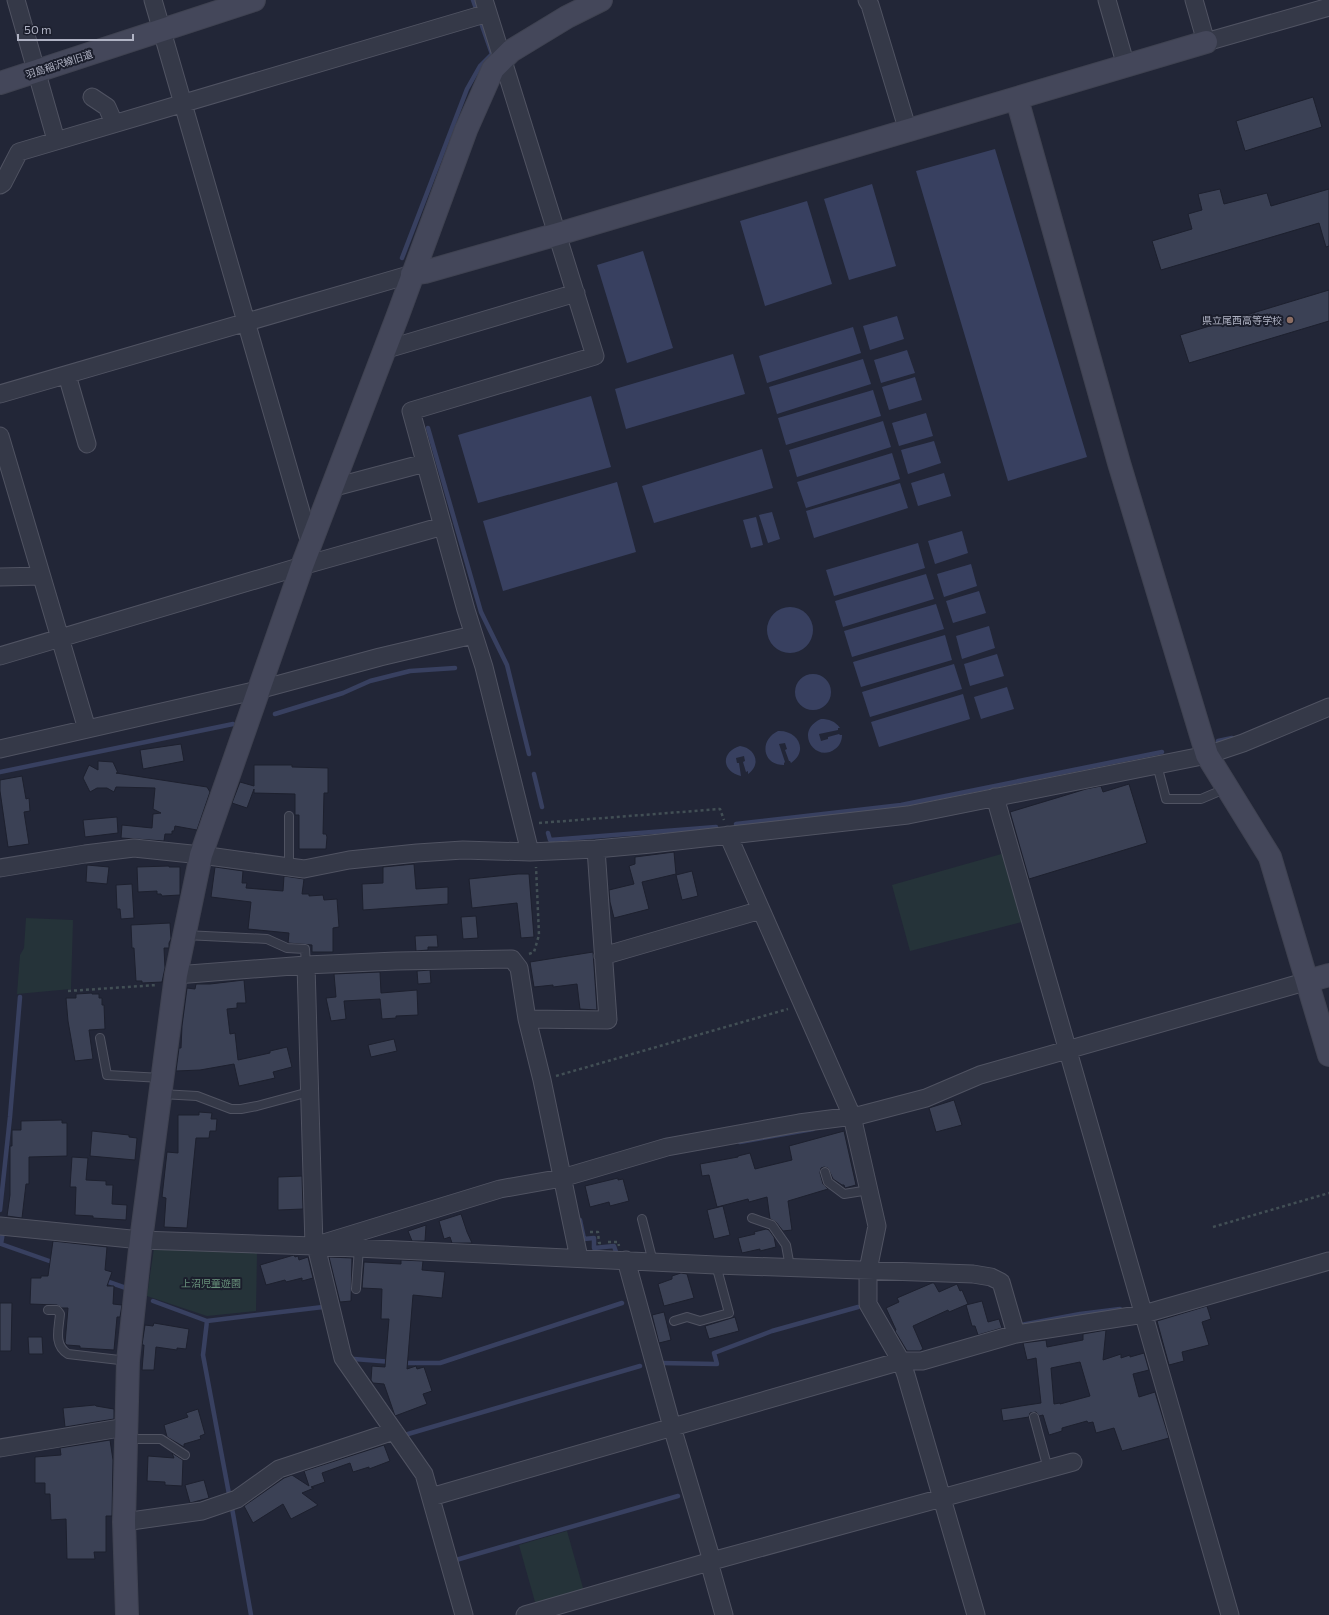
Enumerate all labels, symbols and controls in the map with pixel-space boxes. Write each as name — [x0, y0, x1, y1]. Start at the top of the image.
scale bar — [18, 16, 133, 42]
text: 50 m — [24, 22, 52, 36]
street label: 羽島稲沢線旧道 — [24, 47, 94, 81]
place label: 県立尾西高等学校 — [1202, 314, 1282, 326]
marker: 県立尾西高等学校 — [1285, 315, 1295, 325]
park label: 上沼児童遊園 — [181, 1277, 241, 1289]

